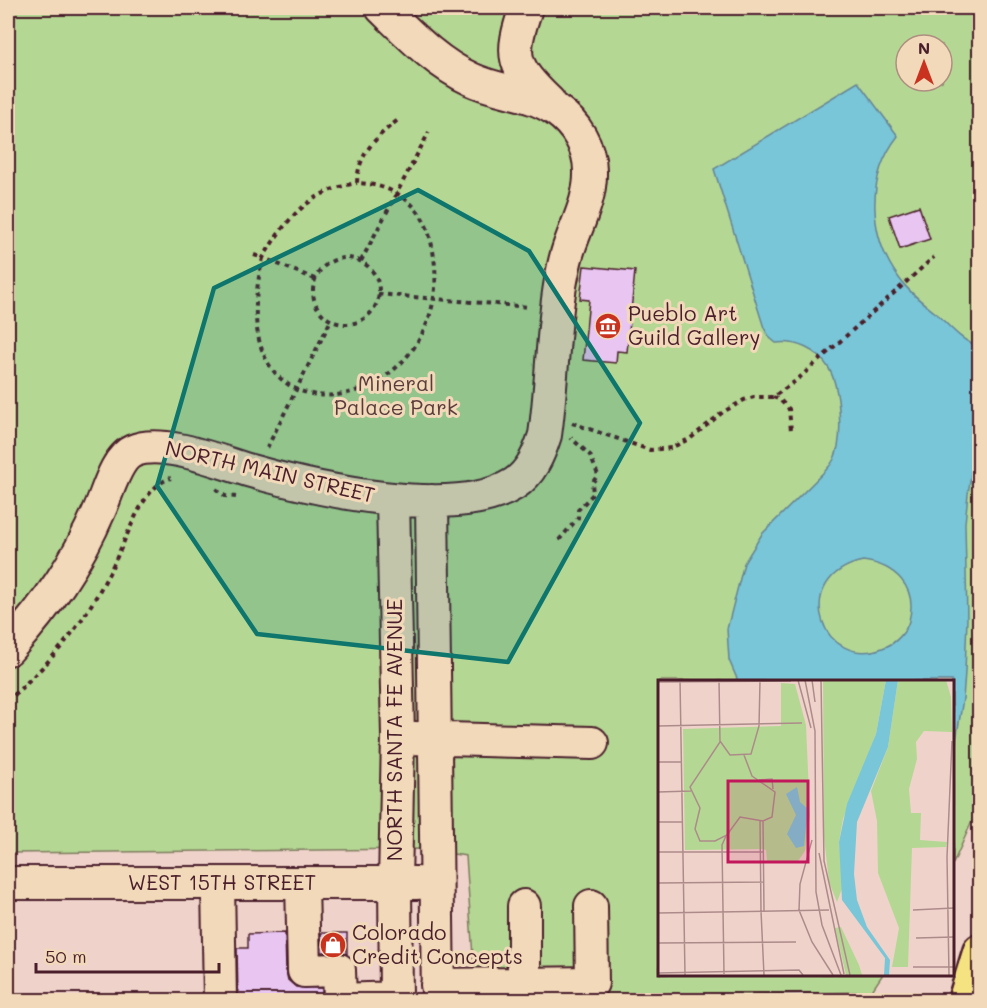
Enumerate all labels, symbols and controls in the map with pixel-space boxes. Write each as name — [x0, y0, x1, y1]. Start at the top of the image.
north arrow — [894, 33, 954, 93]
text: N — [918, 37, 930, 58]
place label: Pueblo Art Guild Gallery — [628, 299, 760, 350]
museum icon: Pueblo Art Guild Gallery — [593, 311, 623, 341]
park label: Mineral Palace Park — [334, 369, 458, 420]
street label: NORTH MAIN STREET — [163, 433, 378, 508]
street label: NORTH SANTA FE AVENUE — [380, 599, 407, 861]
inset map — [658, 680, 954, 975]
street label: WEST 15TH STREET — [128, 868, 316, 895]
place label: Colorado Credit Concepts — [352, 918, 523, 969]
shop icon: Colorado Credit Concepts — [318, 930, 348, 960]
scale bar — [36, 936, 219, 974]
text: 50 m — [45, 944, 87, 968]

